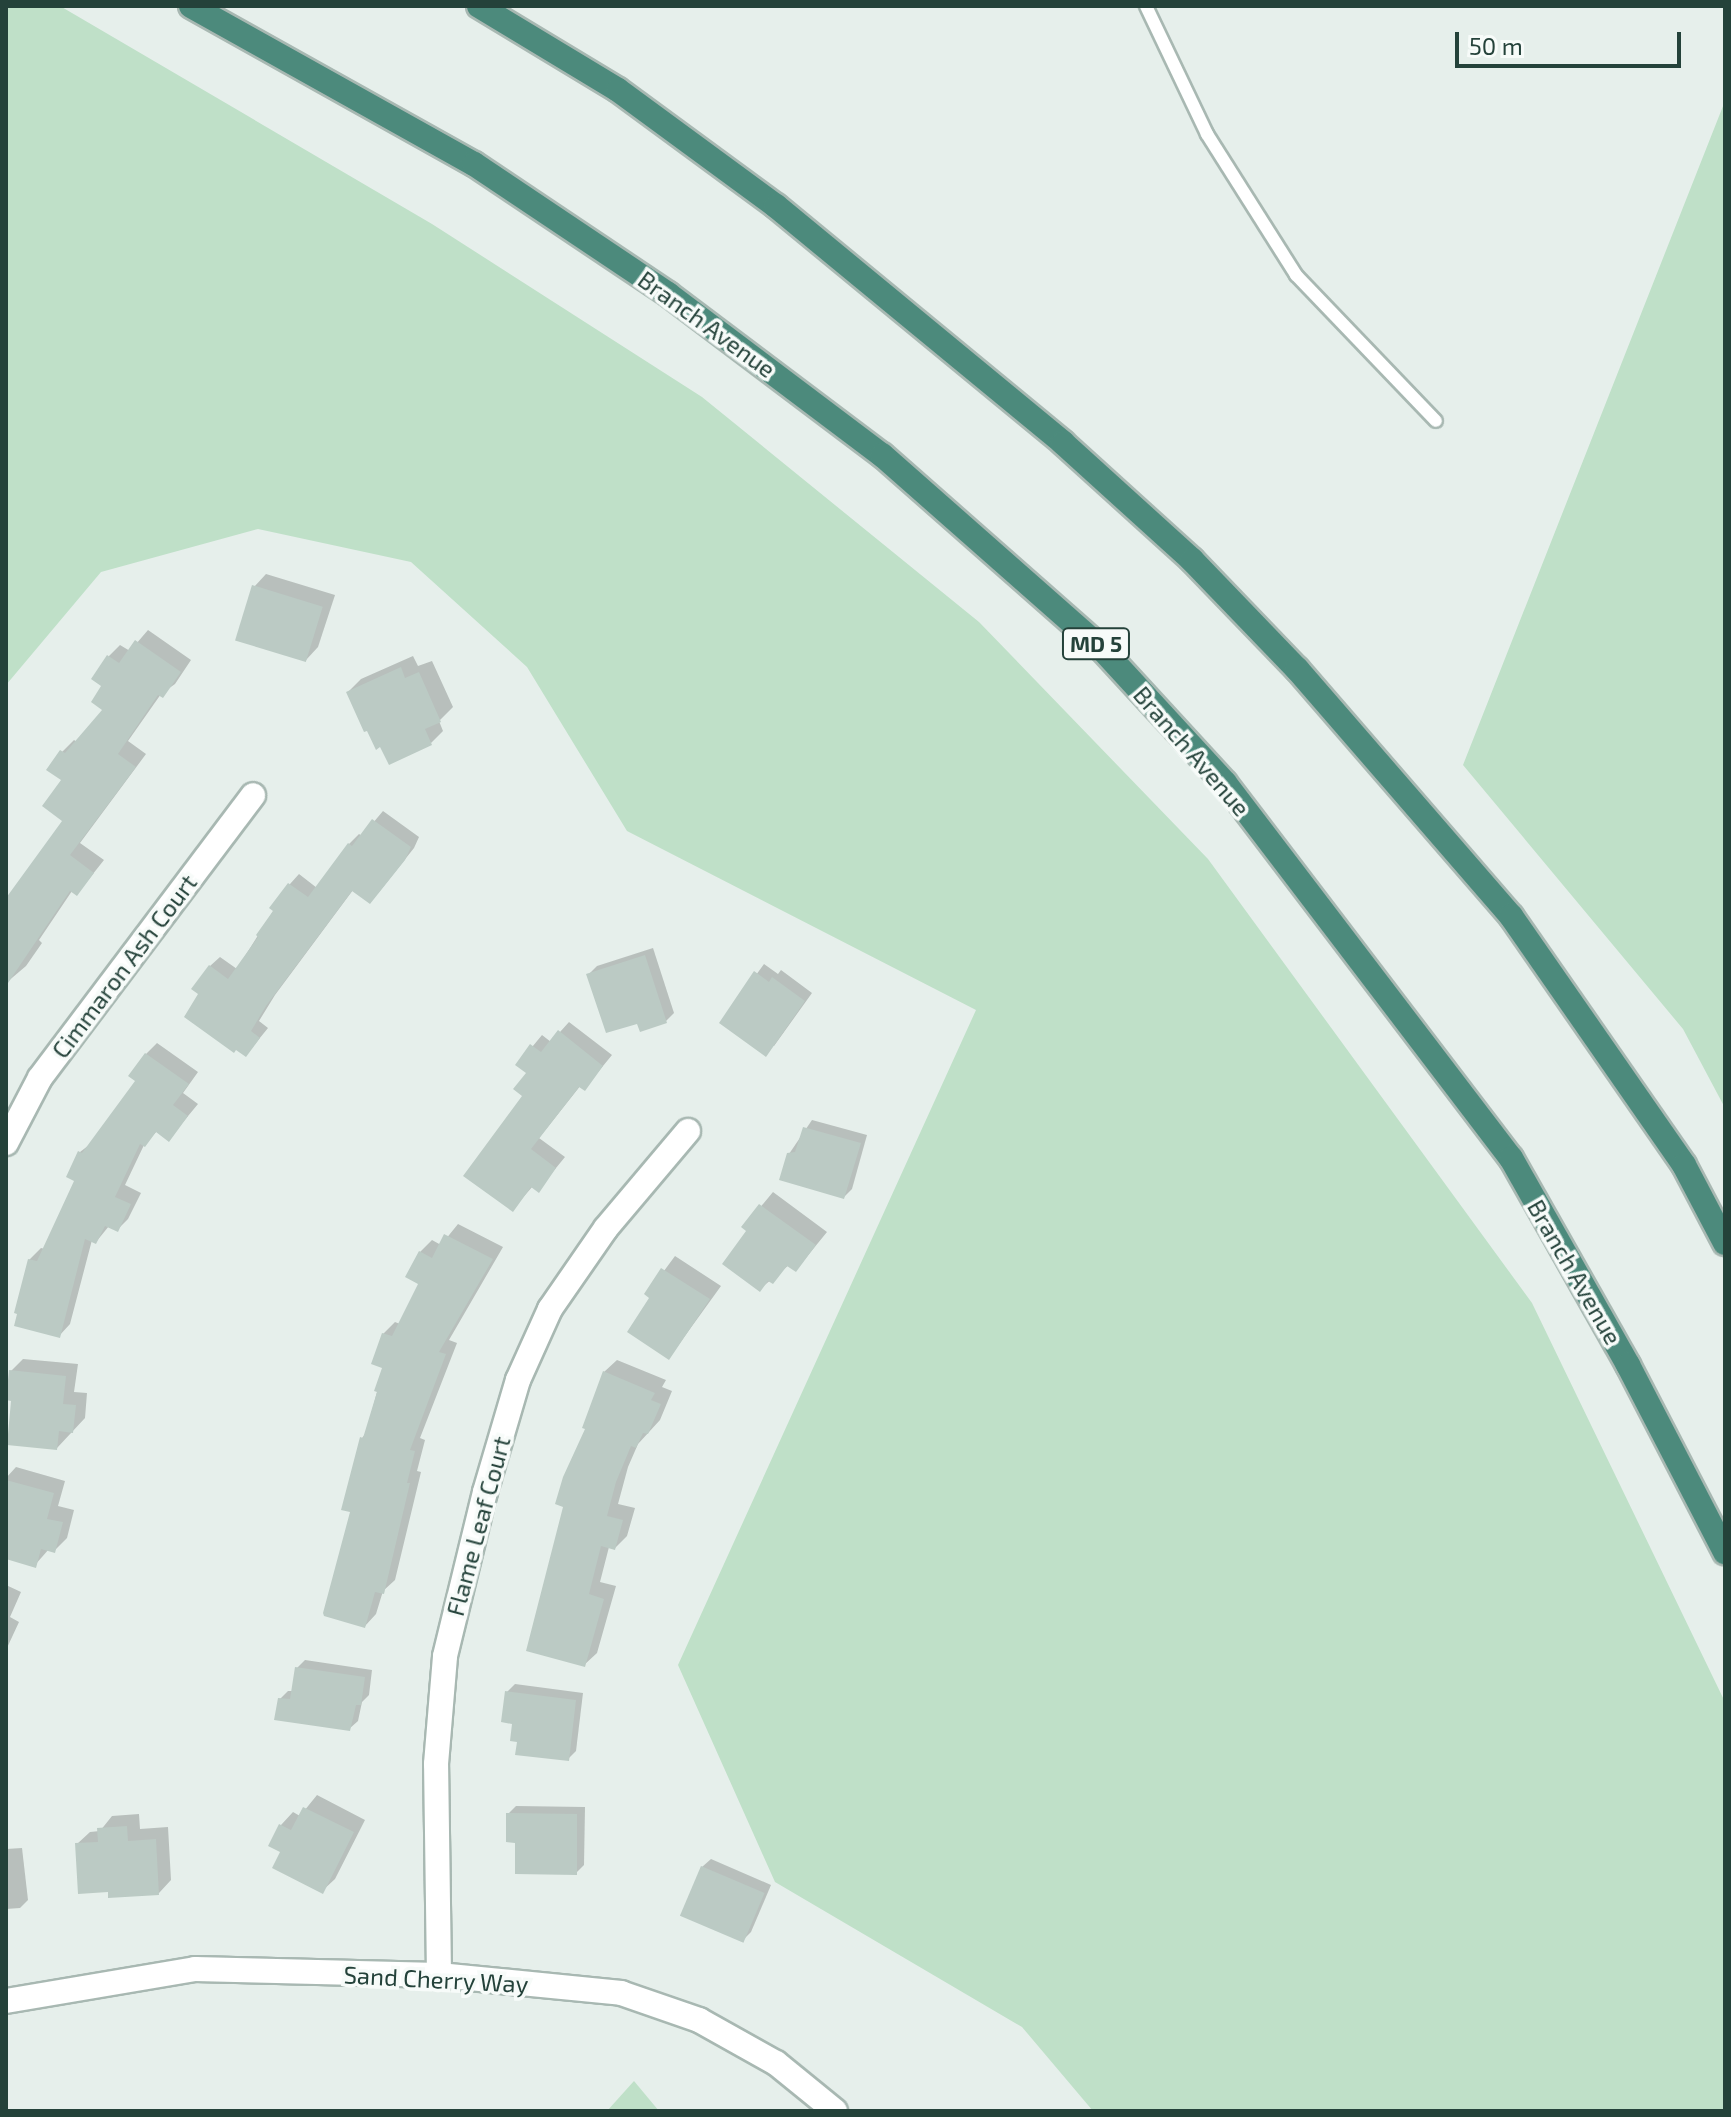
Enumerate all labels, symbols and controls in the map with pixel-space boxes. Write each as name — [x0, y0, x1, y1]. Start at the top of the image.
scale bar — [1459, 16, 1685, 66]
text: 50 m — [1469, 31, 1523, 60]
street label: Branch Avenue — [633, 264, 781, 384]
road number: MD 5 — [1060, 626, 1132, 662]
street label: Branch Avenue — [1128, 680, 1256, 822]
street label: Cimmaron Ash Court — [45, 868, 203, 1064]
street label: Branch Avenue — [1522, 1194, 1628, 1350]
street label: Flame Leaf Court — [440, 1433, 516, 1619]
street label: Sand Cherry Way — [342, 1960, 530, 1998]

